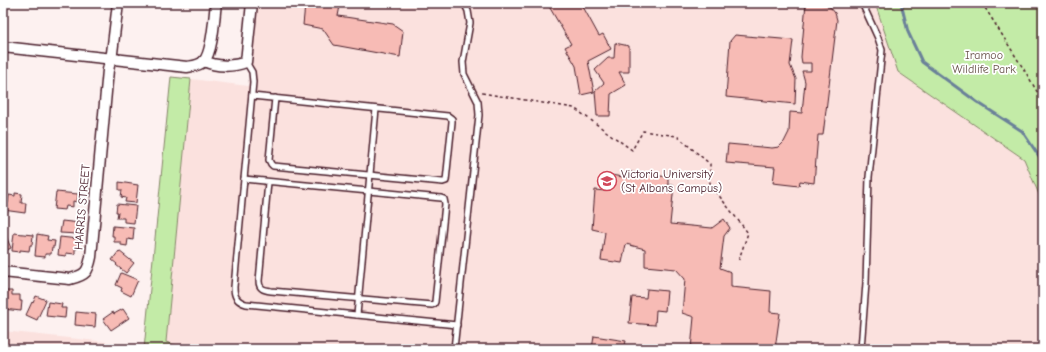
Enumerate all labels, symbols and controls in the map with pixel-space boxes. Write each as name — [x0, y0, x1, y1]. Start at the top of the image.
park label: Iramoo Wildlife Park — [952, 48, 1016, 76]
street label: HARRIS STREET — [71, 163, 93, 250]
place label: Victoria University (St Albans Campus) — [621, 167, 722, 195]
school or university icon: Victoria University (St Albans Campus) — [596, 170, 618, 192]

